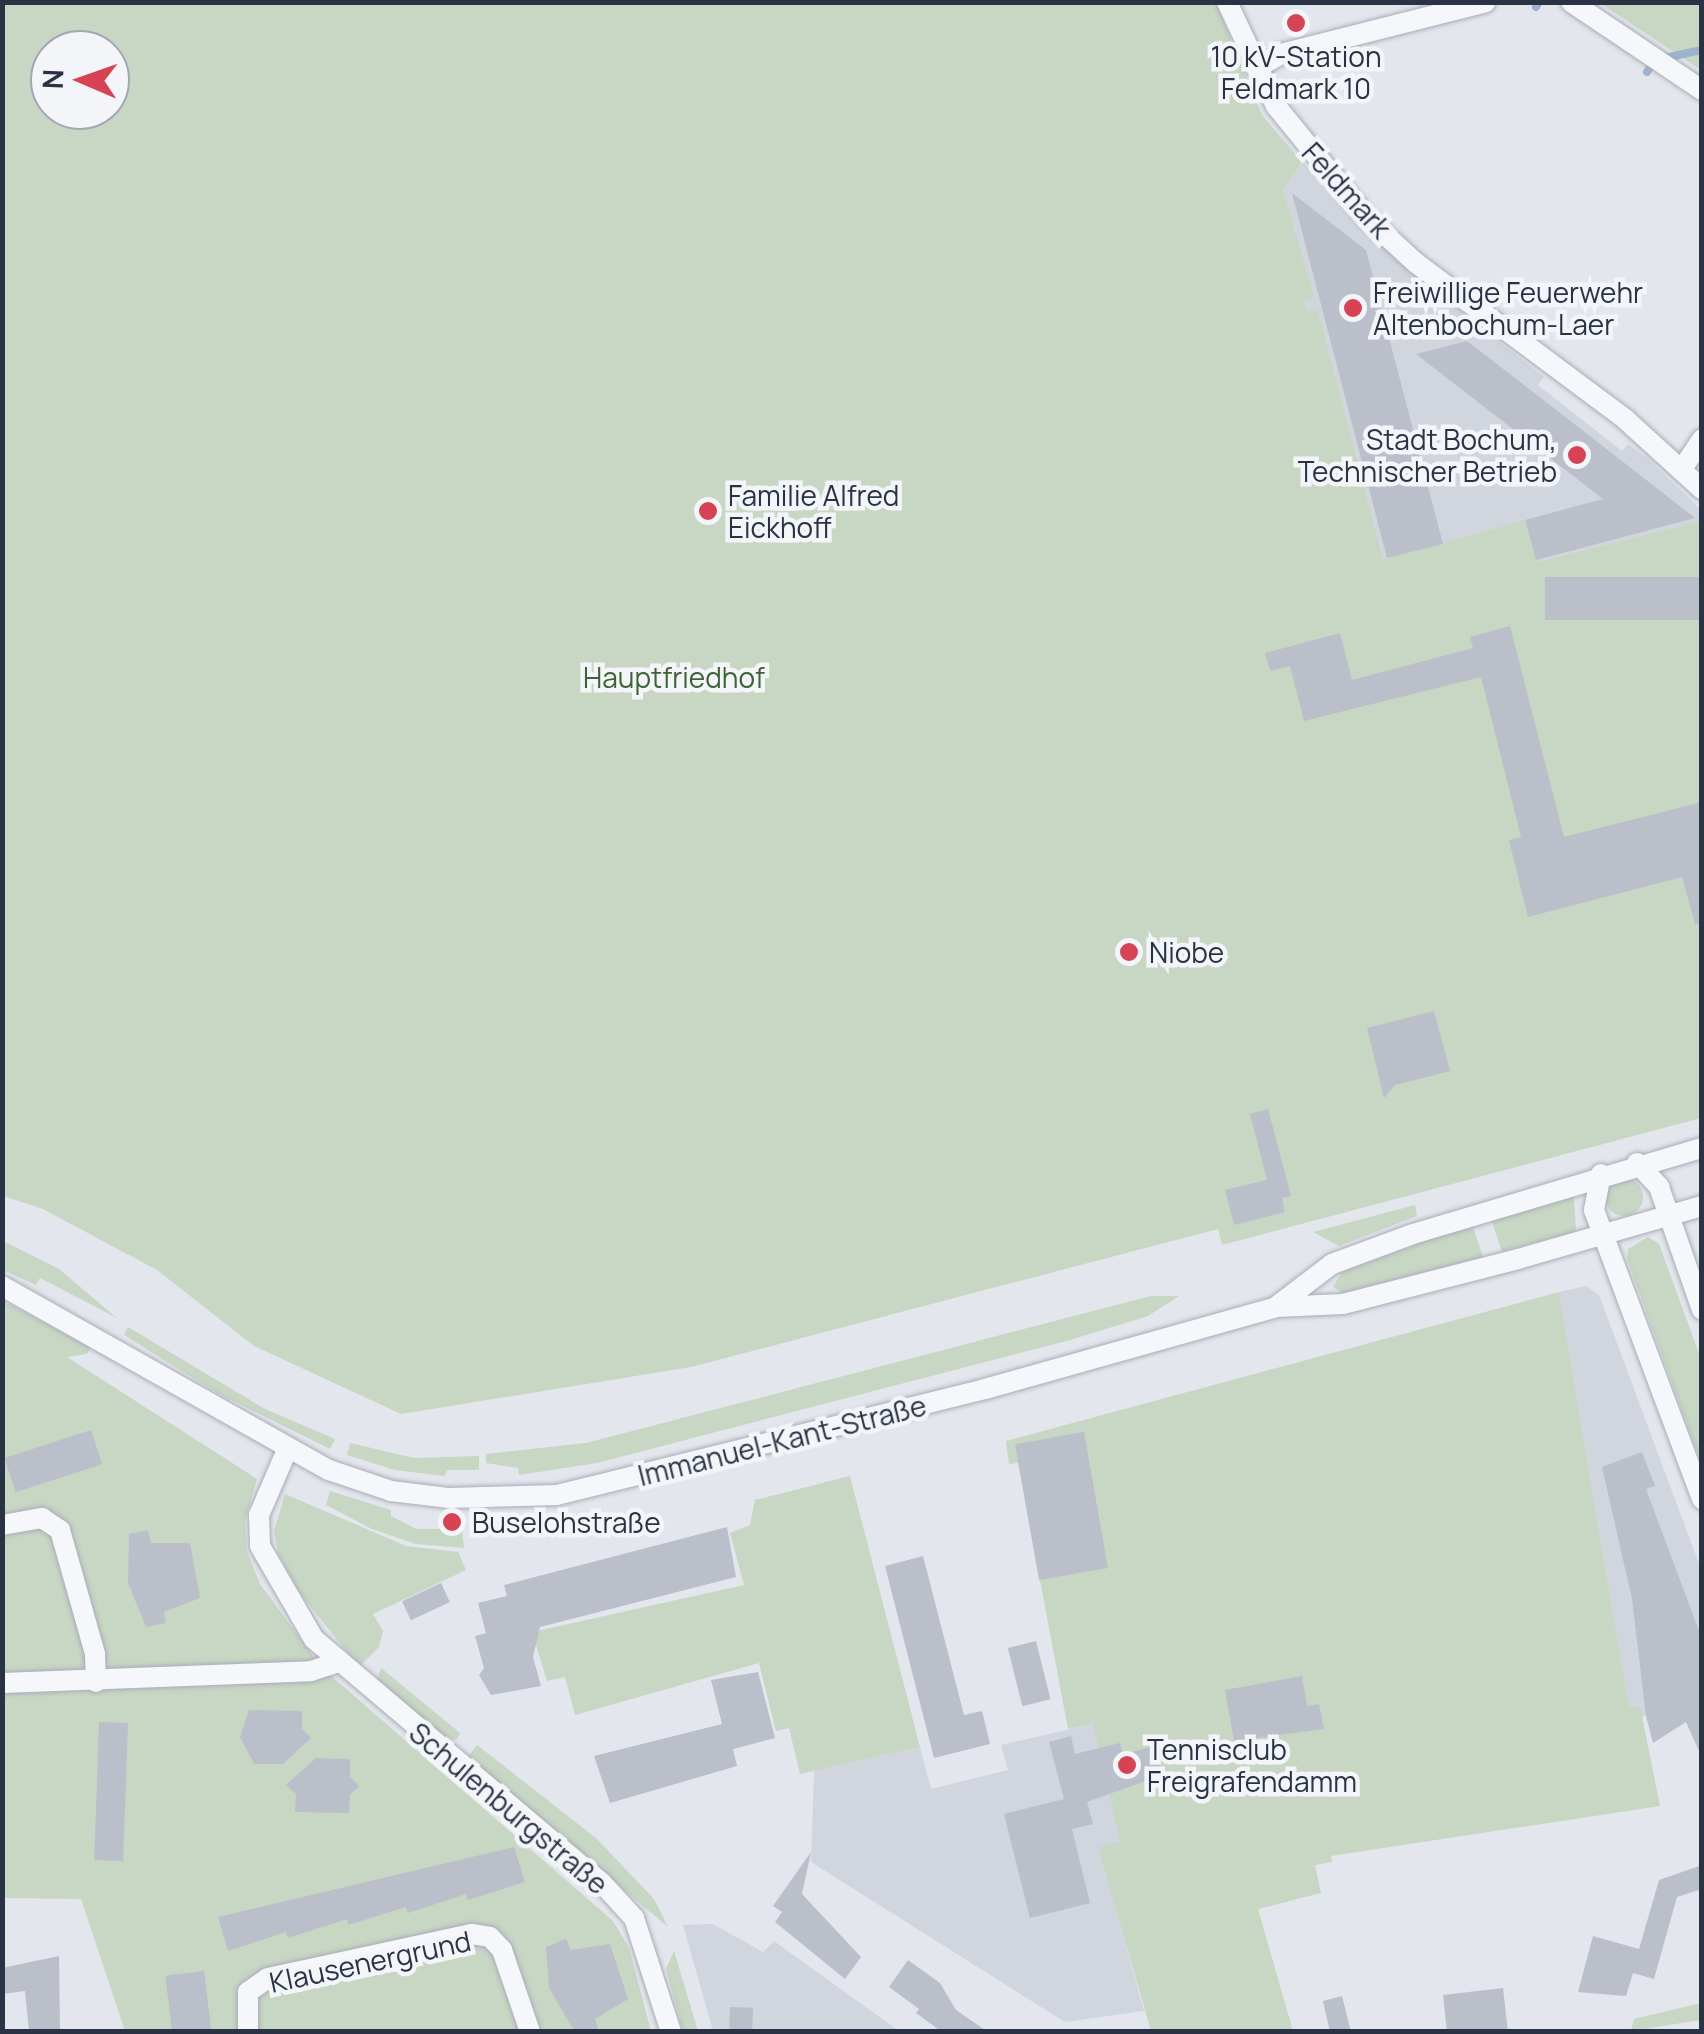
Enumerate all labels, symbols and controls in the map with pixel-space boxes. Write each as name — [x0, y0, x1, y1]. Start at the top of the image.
marker: 10 kV-Station Feldmark 10 — [1285, 12, 1307, 34]
north arrow — [30, 30, 130, 130]
place label: 10 kV-Station Feldmark 10 — [1210, 39, 1382, 105]
text: N — [33, 68, 71, 90]
street label: Feldmark — [1296, 135, 1398, 245]
place label: Freiwillige Feuerwehr Altenbochum-Laer — [1373, 275, 1643, 341]
marker: Freiwillige Feuerwehr Altenbochum-Laer — [1342, 297, 1364, 319]
place label: Stadt Bochum, Technischer Betrieb — [1298, 422, 1557, 488]
marker: Stadt Bochum, Technischer Betrieb — [1566, 444, 1588, 466]
place label: Familie Alfred Eickhoff — [728, 478, 899, 544]
marker: Familie Alfred Eickhoff — [697, 500, 719, 522]
park label: Hauptfriedhof — [583, 660, 765, 694]
place label: Niobe — [1149, 935, 1224, 969]
marker: Niobe — [1118, 941, 1140, 963]
street label: Immanuel-Kant-Straße — [634, 1388, 930, 1492]
place label: Buselohstraße — [472, 1505, 661, 1539]
marker: Buselohstraße — [441, 1511, 463, 1533]
street label: Schulenburgstraße — [403, 1715, 615, 1901]
place label: Tennisclub Freigrafendamm — [1147, 1732, 1357, 1798]
marker: Tennisclub Freigrafendamm — [1116, 1754, 1138, 1776]
street label: Klausenergrund — [266, 1923, 474, 1999]

